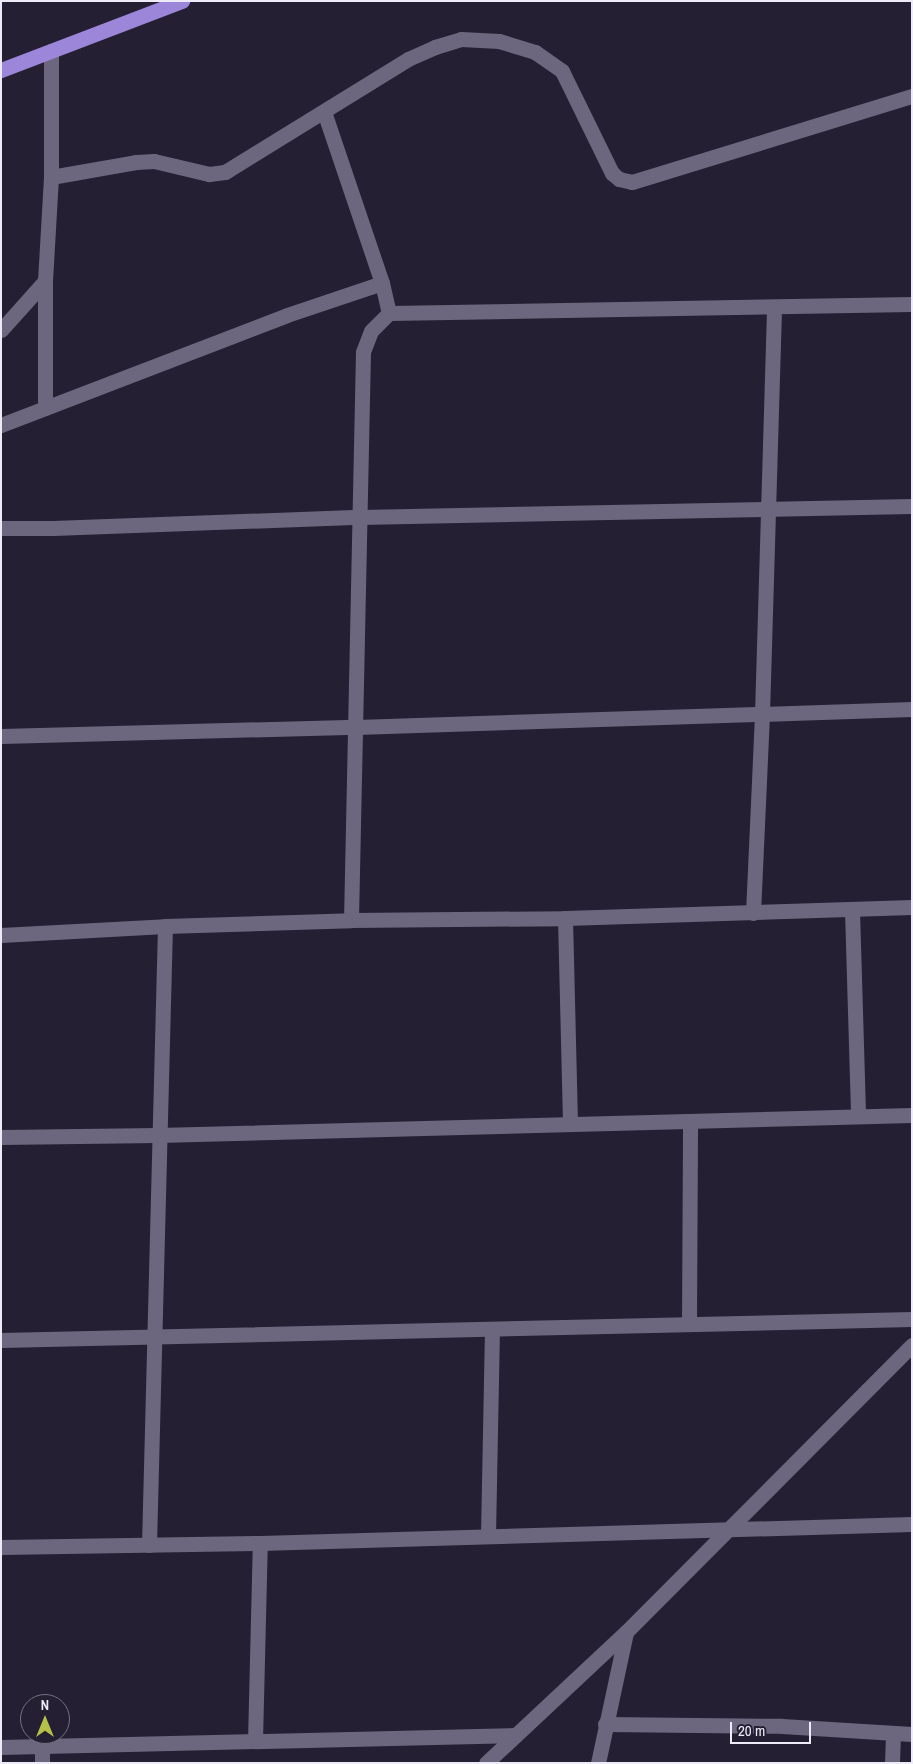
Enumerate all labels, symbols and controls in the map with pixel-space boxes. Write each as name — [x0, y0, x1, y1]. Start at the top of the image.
north arrow — [20, 1694, 70, 1744]
text: N — [41, 1696, 49, 1714]
scale bar — [733, 1712, 814, 1744]
text: 20 m — [738, 1720, 765, 1741]

